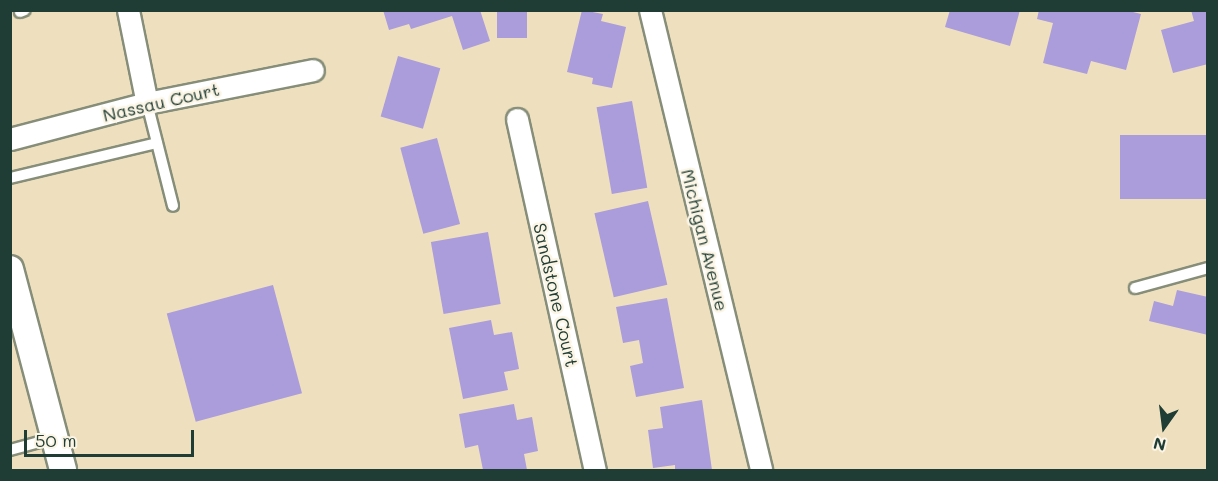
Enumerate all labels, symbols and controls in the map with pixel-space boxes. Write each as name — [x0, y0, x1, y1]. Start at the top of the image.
street label: Nassau Court — [101, 78, 221, 126]
street label: Michigan Avenue — [677, 167, 733, 313]
street label: Sandstone Court — [529, 221, 583, 369]
north arrow — [1134, 397, 1194, 457]
scale bar — [27, 418, 196, 456]
text: 50 m — [35, 428, 77, 452]
text: N — [1151, 433, 1168, 457]

